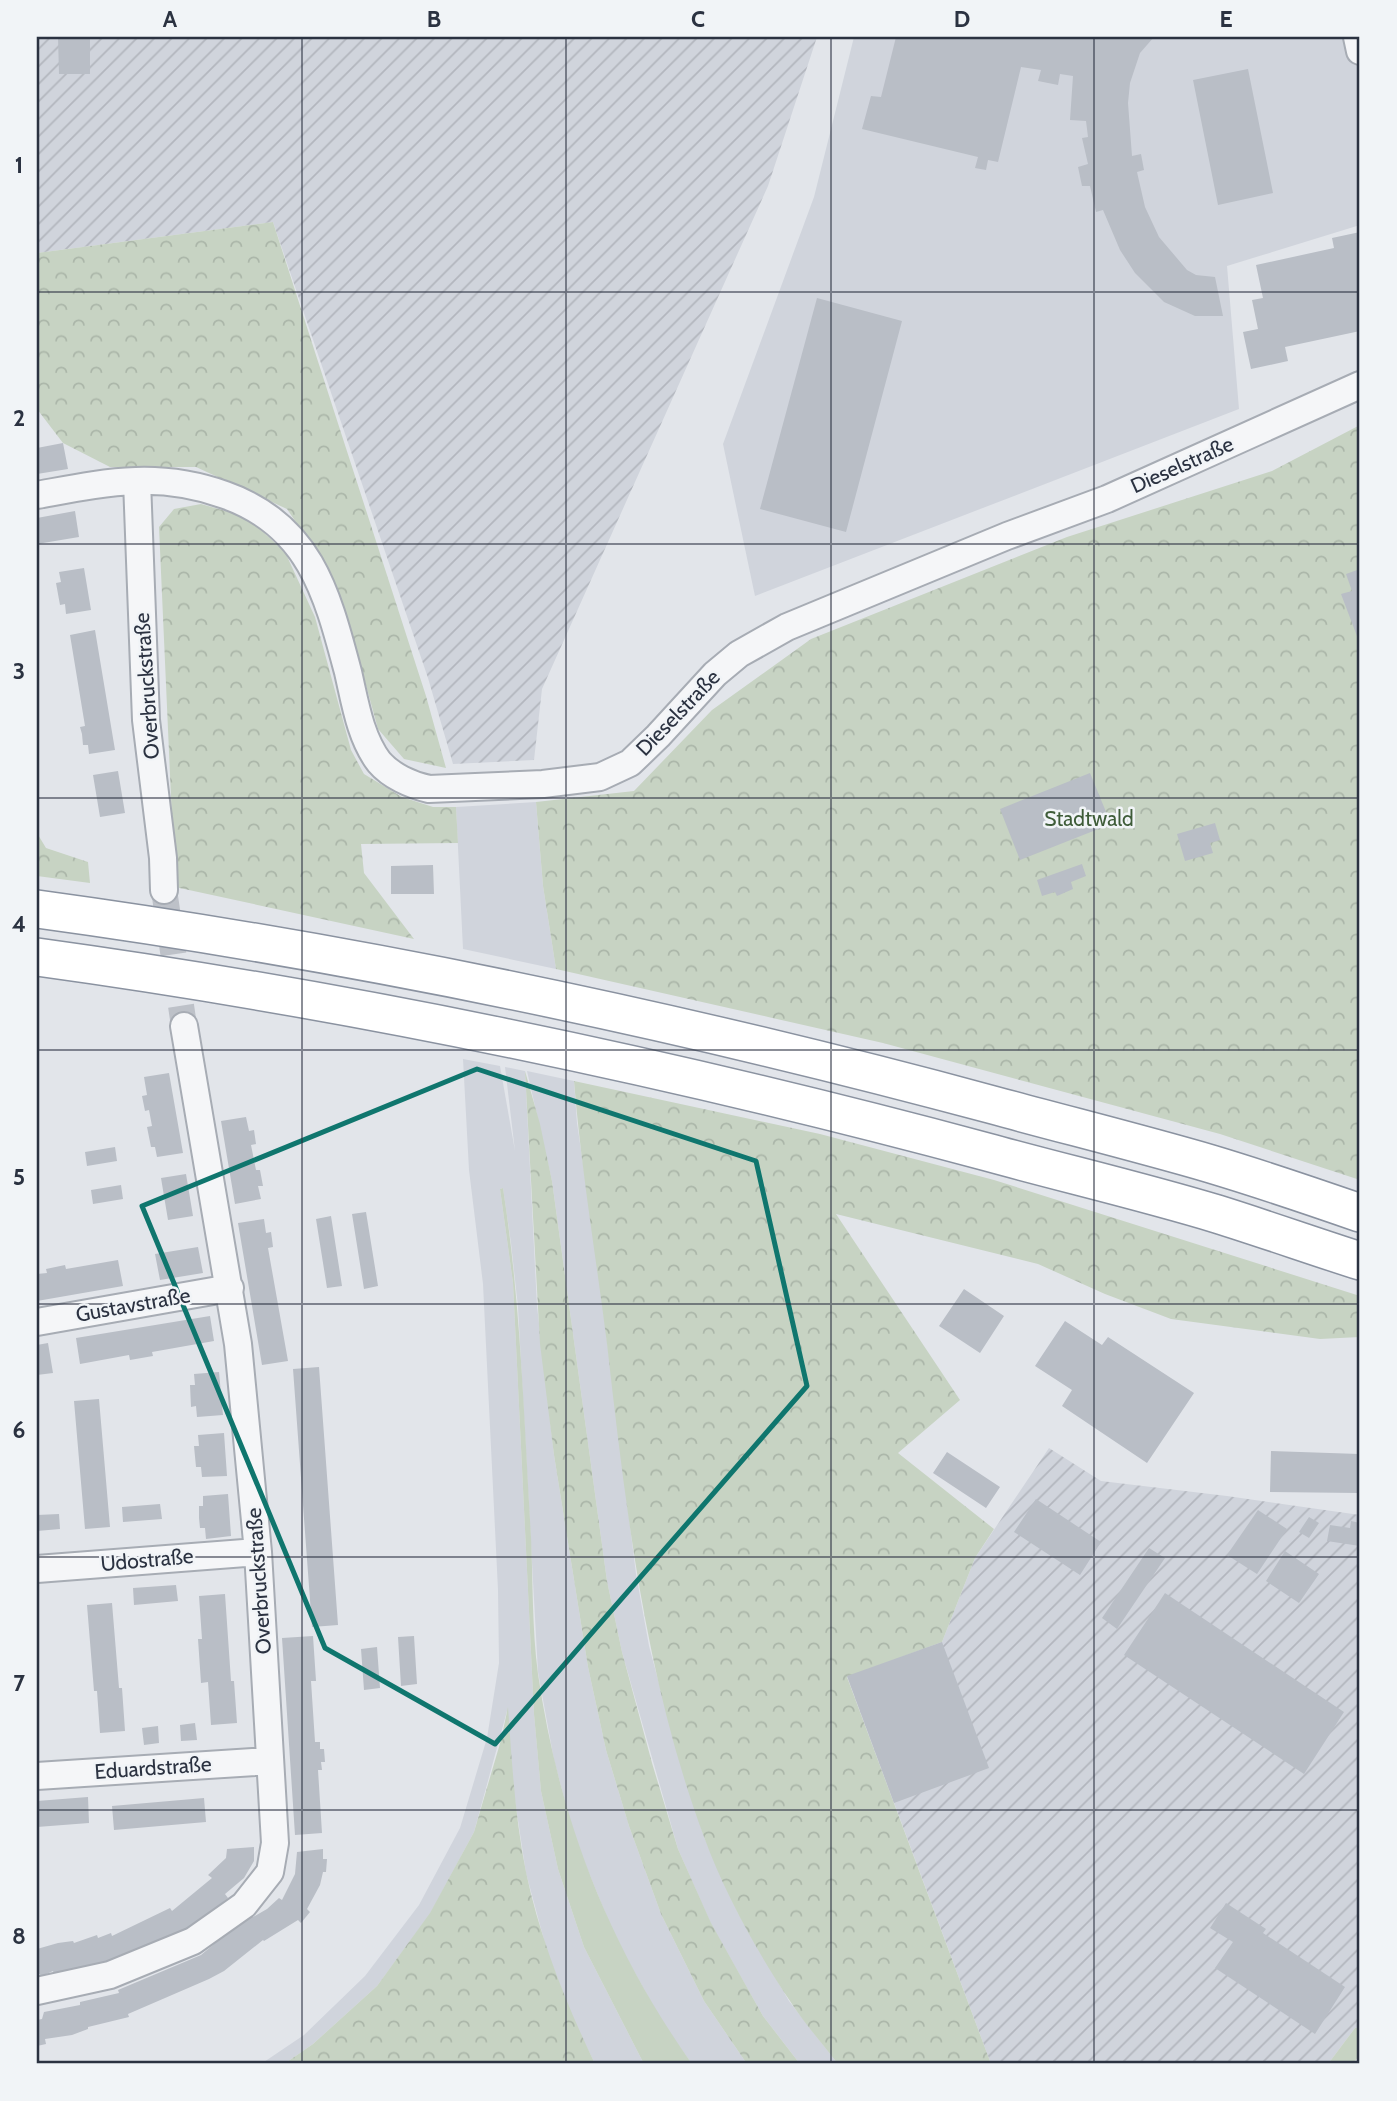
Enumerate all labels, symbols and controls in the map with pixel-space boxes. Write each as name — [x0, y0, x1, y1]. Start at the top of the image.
text: A — [163, 5, 178, 33]
text: B — [427, 5, 441, 33]
text: C — [691, 5, 705, 33]
text: D — [954, 5, 970, 33]
text: E — [1219, 5, 1233, 33]
text: 1 — [15, 151, 23, 179]
text: 2 — [13, 404, 25, 432]
street label: Dieselstraße — [1127, 431, 1237, 498]
street label: Overbruckstraße — [129, 612, 164, 760]
text: 3 — [13, 657, 25, 685]
street label: Dieselstraße — [630, 664, 725, 761]
park label: Stadtwald — [1044, 806, 1134, 831]
text: 4 — [12, 910, 26, 938]
text: 5 — [13, 1163, 25, 1191]
street label: Gustavstraße — [74, 1282, 192, 1327]
text: 6 — [13, 1416, 25, 1444]
street label: Overbruckstraße — [241, 1507, 276, 1655]
street label: Udostraße — [99, 1543, 195, 1576]
text: 7 — [13, 1669, 25, 1697]
street label: Eduardstraße — [94, 1751, 213, 1784]
text: 8 — [12, 1922, 26, 1950]

